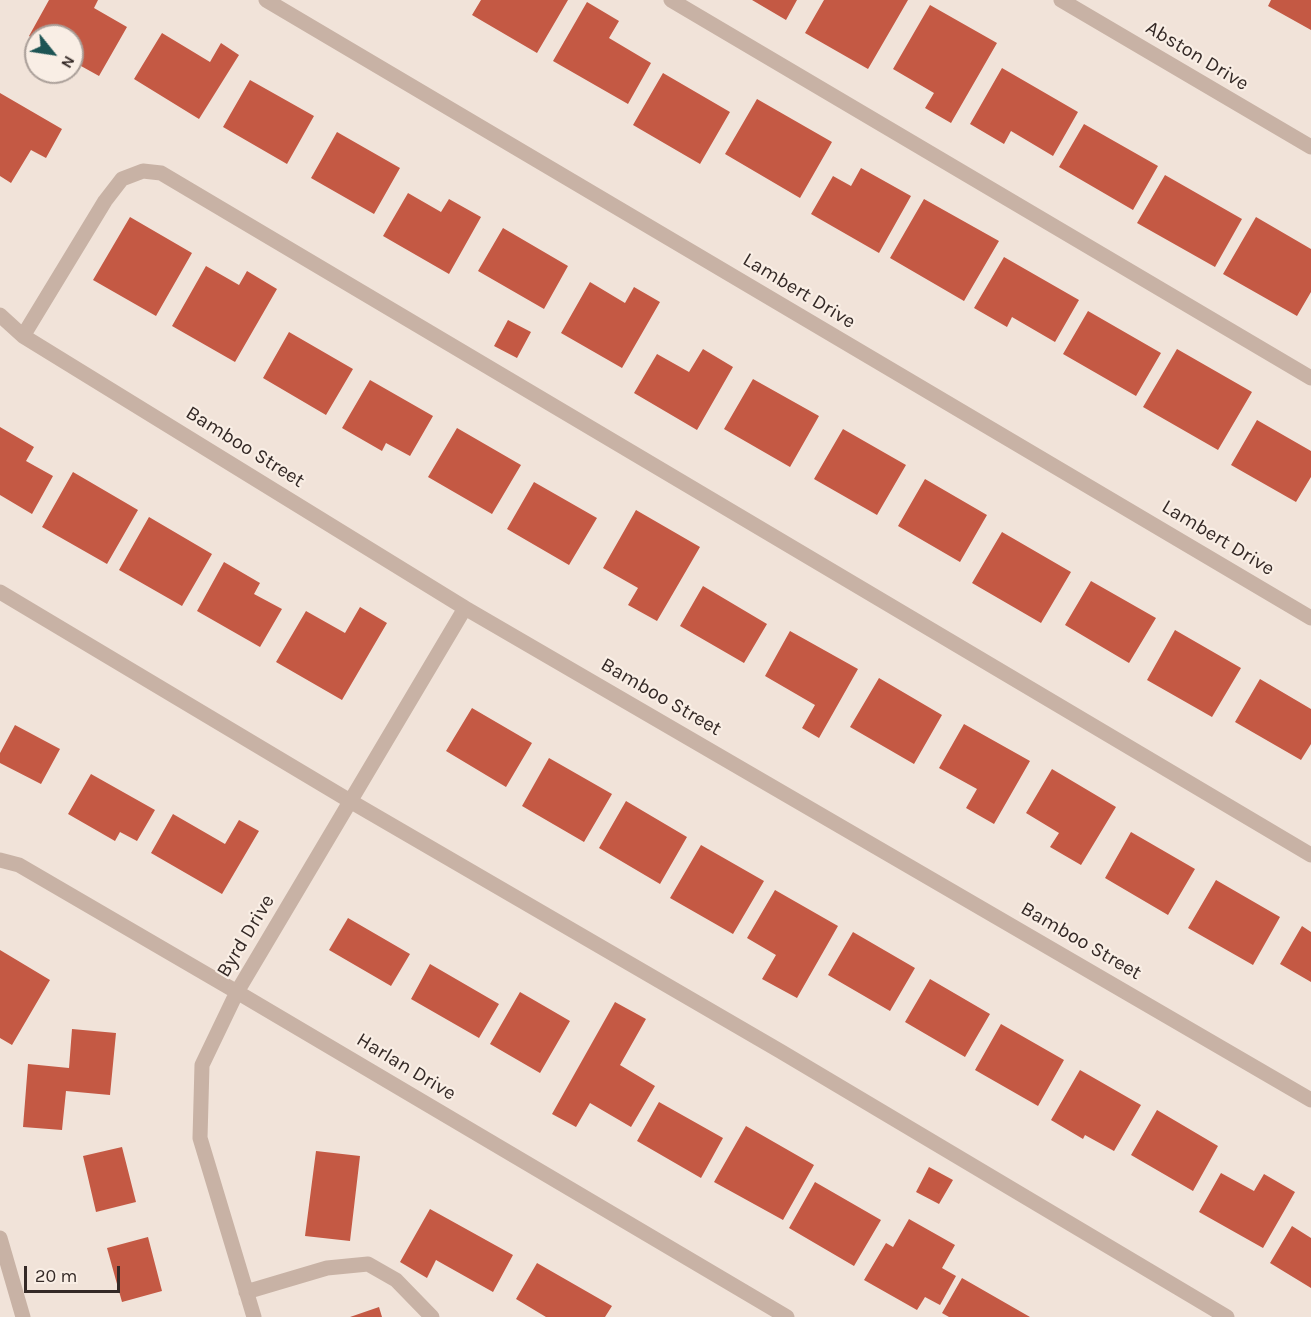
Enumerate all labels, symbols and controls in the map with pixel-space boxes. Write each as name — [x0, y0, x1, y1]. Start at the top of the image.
street label: Abston Drive — [1141, 16, 1253, 96]
north arrow — [24, 24, 84, 84]
text: N — [57, 53, 79, 72]
street label: Lambert Drive — [738, 248, 860, 334]
street label: Bamboo Street — [181, 401, 309, 493]
street label: Lambert Drive — [1157, 495, 1279, 581]
street label: Bamboo Street — [596, 653, 726, 741]
street label: Byrd Drive — [212, 890, 280, 982]
street label: Bamboo Street — [1016, 897, 1146, 985]
street label: Harlan Drive — [352, 1028, 460, 1106]
scale bar — [27, 1254, 123, 1292]
text: 20 m — [35, 1265, 77, 1287]

